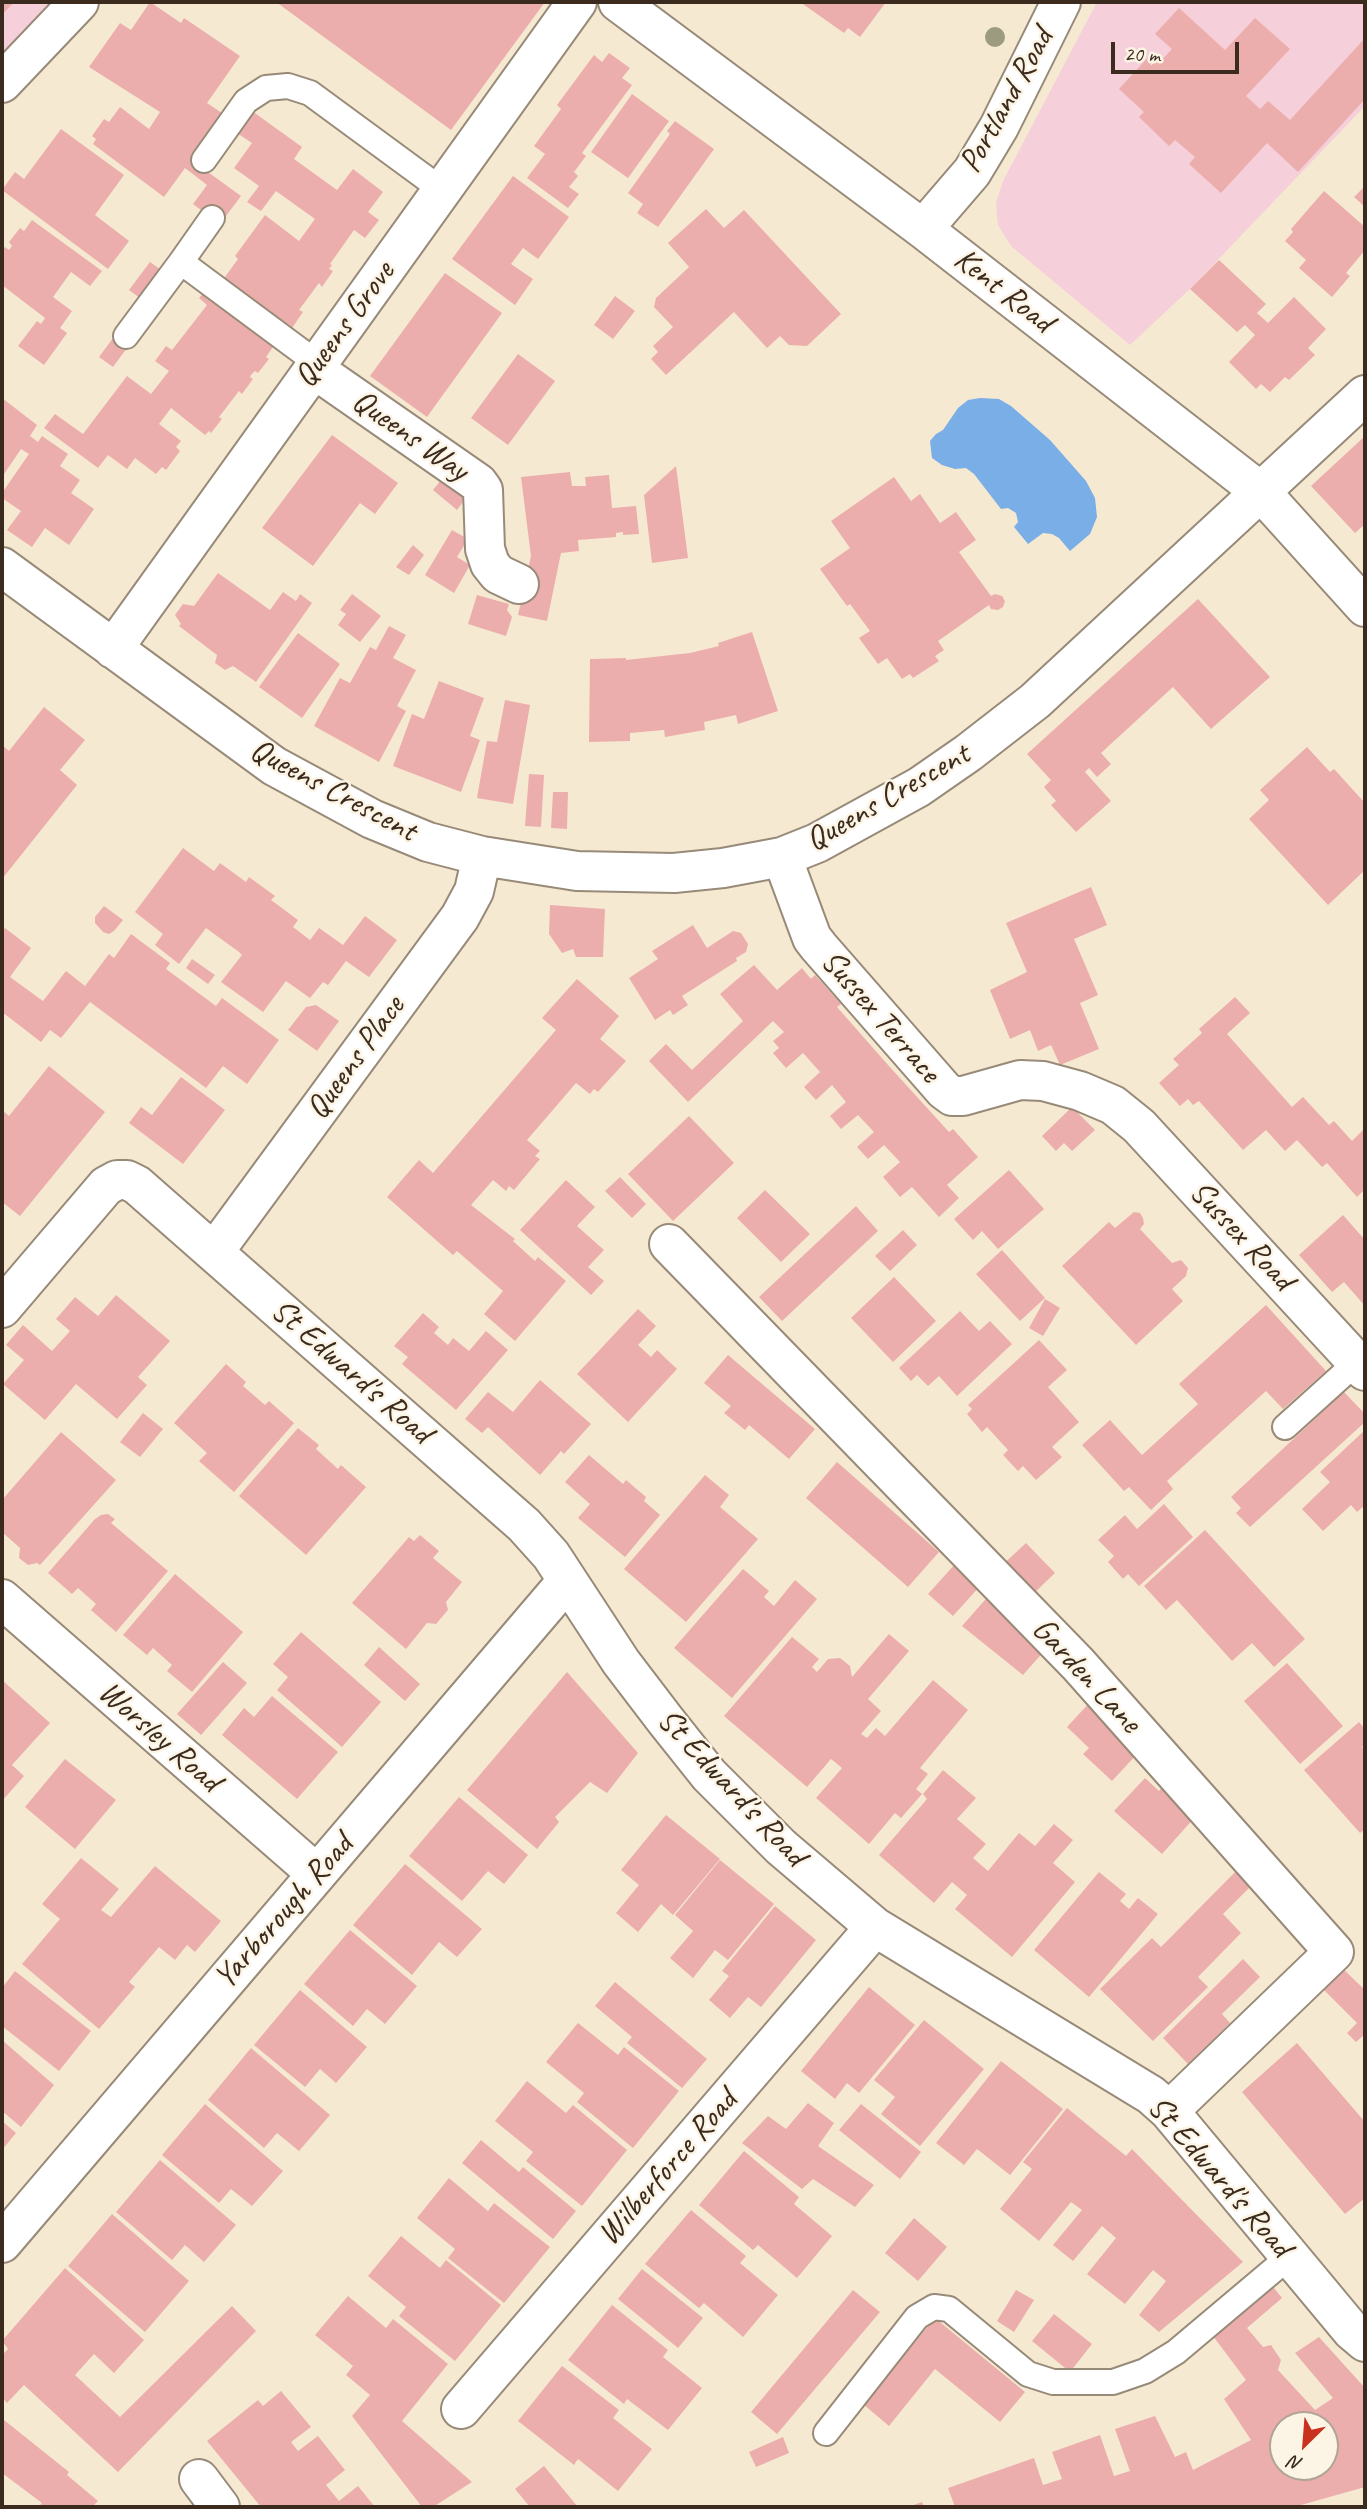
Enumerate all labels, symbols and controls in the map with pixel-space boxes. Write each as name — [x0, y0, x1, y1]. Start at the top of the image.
street label: Portland Road — [951, 22, 1063, 180]
scale bar — [1115, 28, 1243, 72]
text: 20 m — [1124, 41, 1160, 67]
street label: Kent Road — [946, 240, 1060, 342]
street label: Queens Grove — [286, 254, 404, 396]
street label: Queens Way — [344, 382, 476, 490]
street label: Queens Crescent — [243, 731, 423, 851]
street label: Queens Crescent — [799, 735, 977, 861]
street label: Sussex Terrace — [812, 942, 948, 1092]
street label: Queens Place — [298, 989, 414, 1127]
street label: Sussex Road — [1180, 1173, 1302, 1299]
street label: St Edward's Road — [262, 1291, 440, 1453]
street label: Garden Lane — [1023, 1610, 1149, 1742]
street label: Worsley Road — [90, 1673, 228, 1801]
street label: St Edward's Road — [648, 1701, 814, 1875]
street label: Yarborough Road — [206, 1826, 362, 1998]
street label: Wilberforce Road — [590, 2082, 746, 2254]
street label: St Edward's Road — [1138, 2088, 1300, 2266]
north arrow — [1269, 2411, 1339, 2481]
text: N — [1286, 2450, 1306, 2477]

